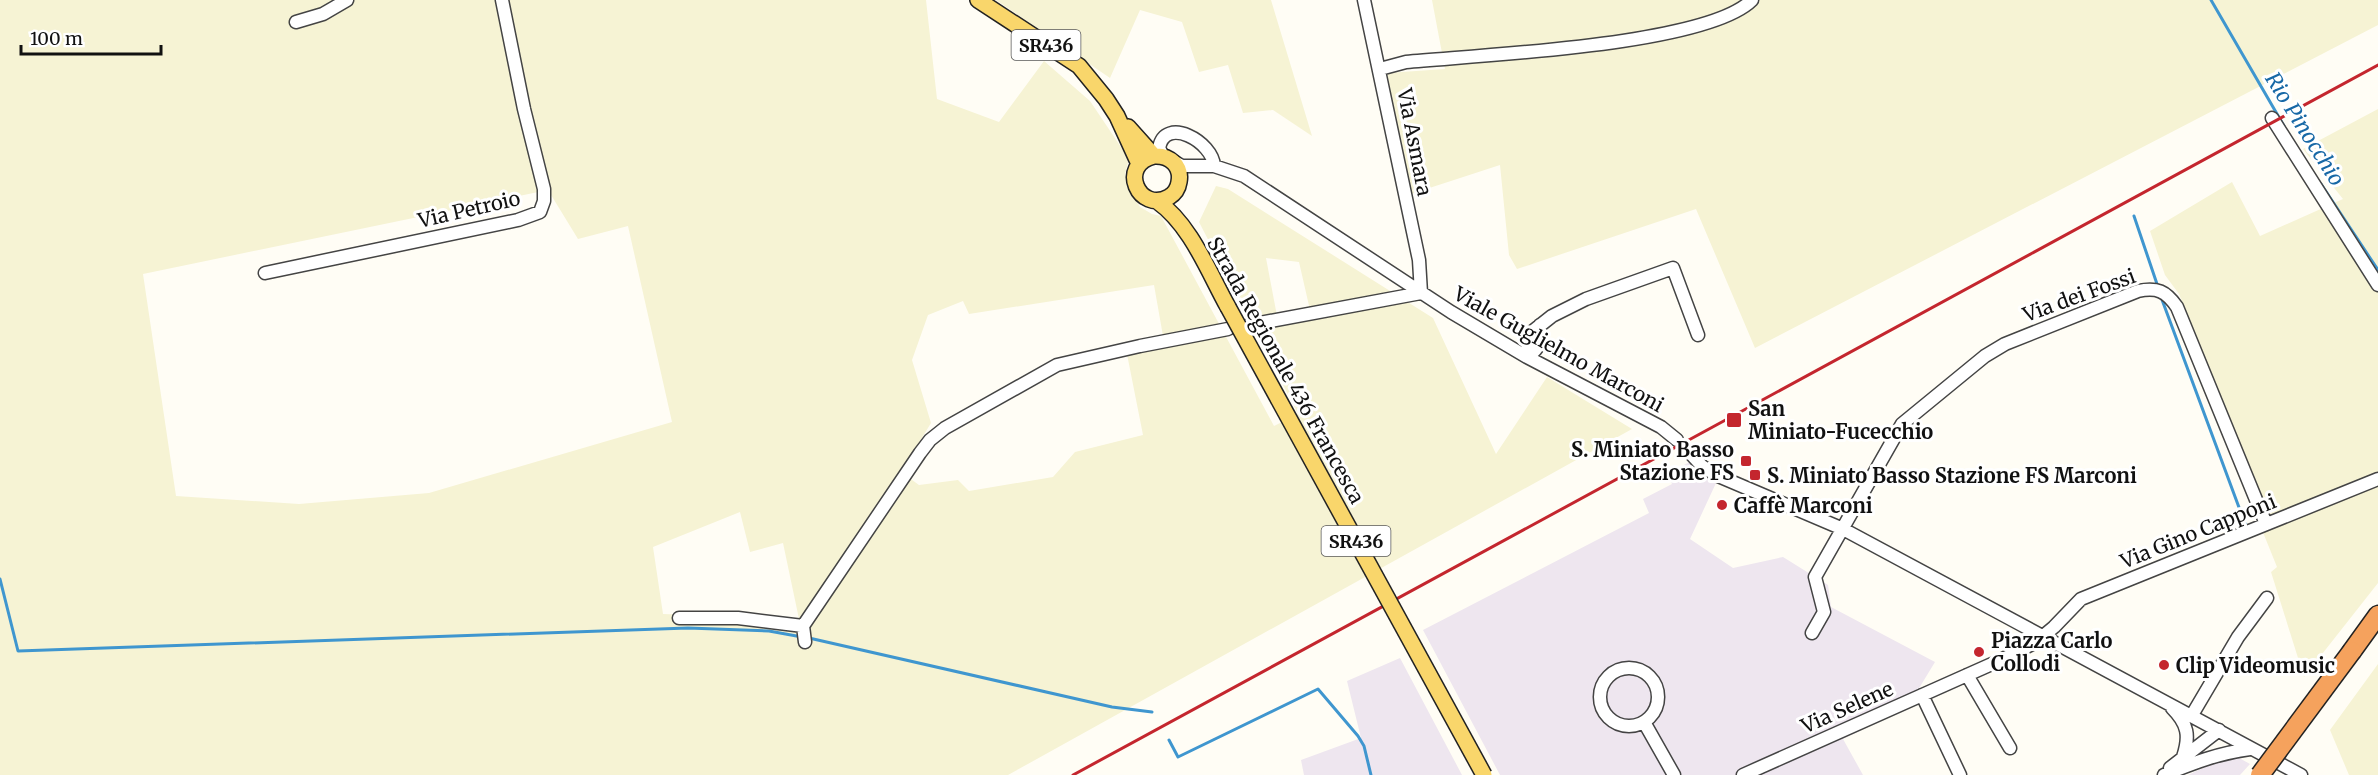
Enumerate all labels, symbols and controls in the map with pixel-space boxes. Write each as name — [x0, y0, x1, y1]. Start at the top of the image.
scale bar — [21, 18, 160, 56]
text: 100 m — [30, 27, 83, 50]
road number: SR436 — [1012, 30, 1080, 60]
water label: Rio Pinocchio — [2259, 67, 2351, 191]
street label: Via Asmara — [1392, 85, 1438, 198]
street label: Via Petroio — [415, 185, 523, 233]
street label: Strada Regionale 436 Francesca — [1202, 232, 1370, 508]
street label: Via dei Fossi — [2018, 263, 2139, 327]
street label: Viale Guglielmo Marconi — [1449, 280, 1668, 417]
place label: San Miniato-Fucecchio — [1748, 396, 1933, 444]
marker: San Miniato-Fucecchio — [1725, 411, 1743, 429]
place label: S. Miniato Basso Stazione FS — [1571, 437, 1734, 485]
marker: S. Miniato Basso Stazione FS — [1739, 454, 1753, 468]
place label: S. Miniato Basso Stazione FS Marconi — [1767, 463, 2137, 488]
marker: S. Miniato Basso Stazione FS Marconi — [1748, 468, 1762, 482]
street label: Via Gino Capponi — [2116, 488, 2280, 574]
place label: Caffè Marconi — [1734, 493, 1873, 518]
marker: Caffè Marconi — [1715, 498, 1729, 512]
road number: SR436 — [1322, 526, 1390, 556]
place label: Piazza Carlo Collodi — [1991, 628, 2112, 676]
marker: Piazza Carlo Collodi — [1972, 645, 1986, 659]
place label: Clip Videomusic — [2176, 653, 2335, 678]
marker: Clip Videomusic — [2157, 658, 2171, 672]
street label: Via Selene — [1796, 676, 1897, 739]

